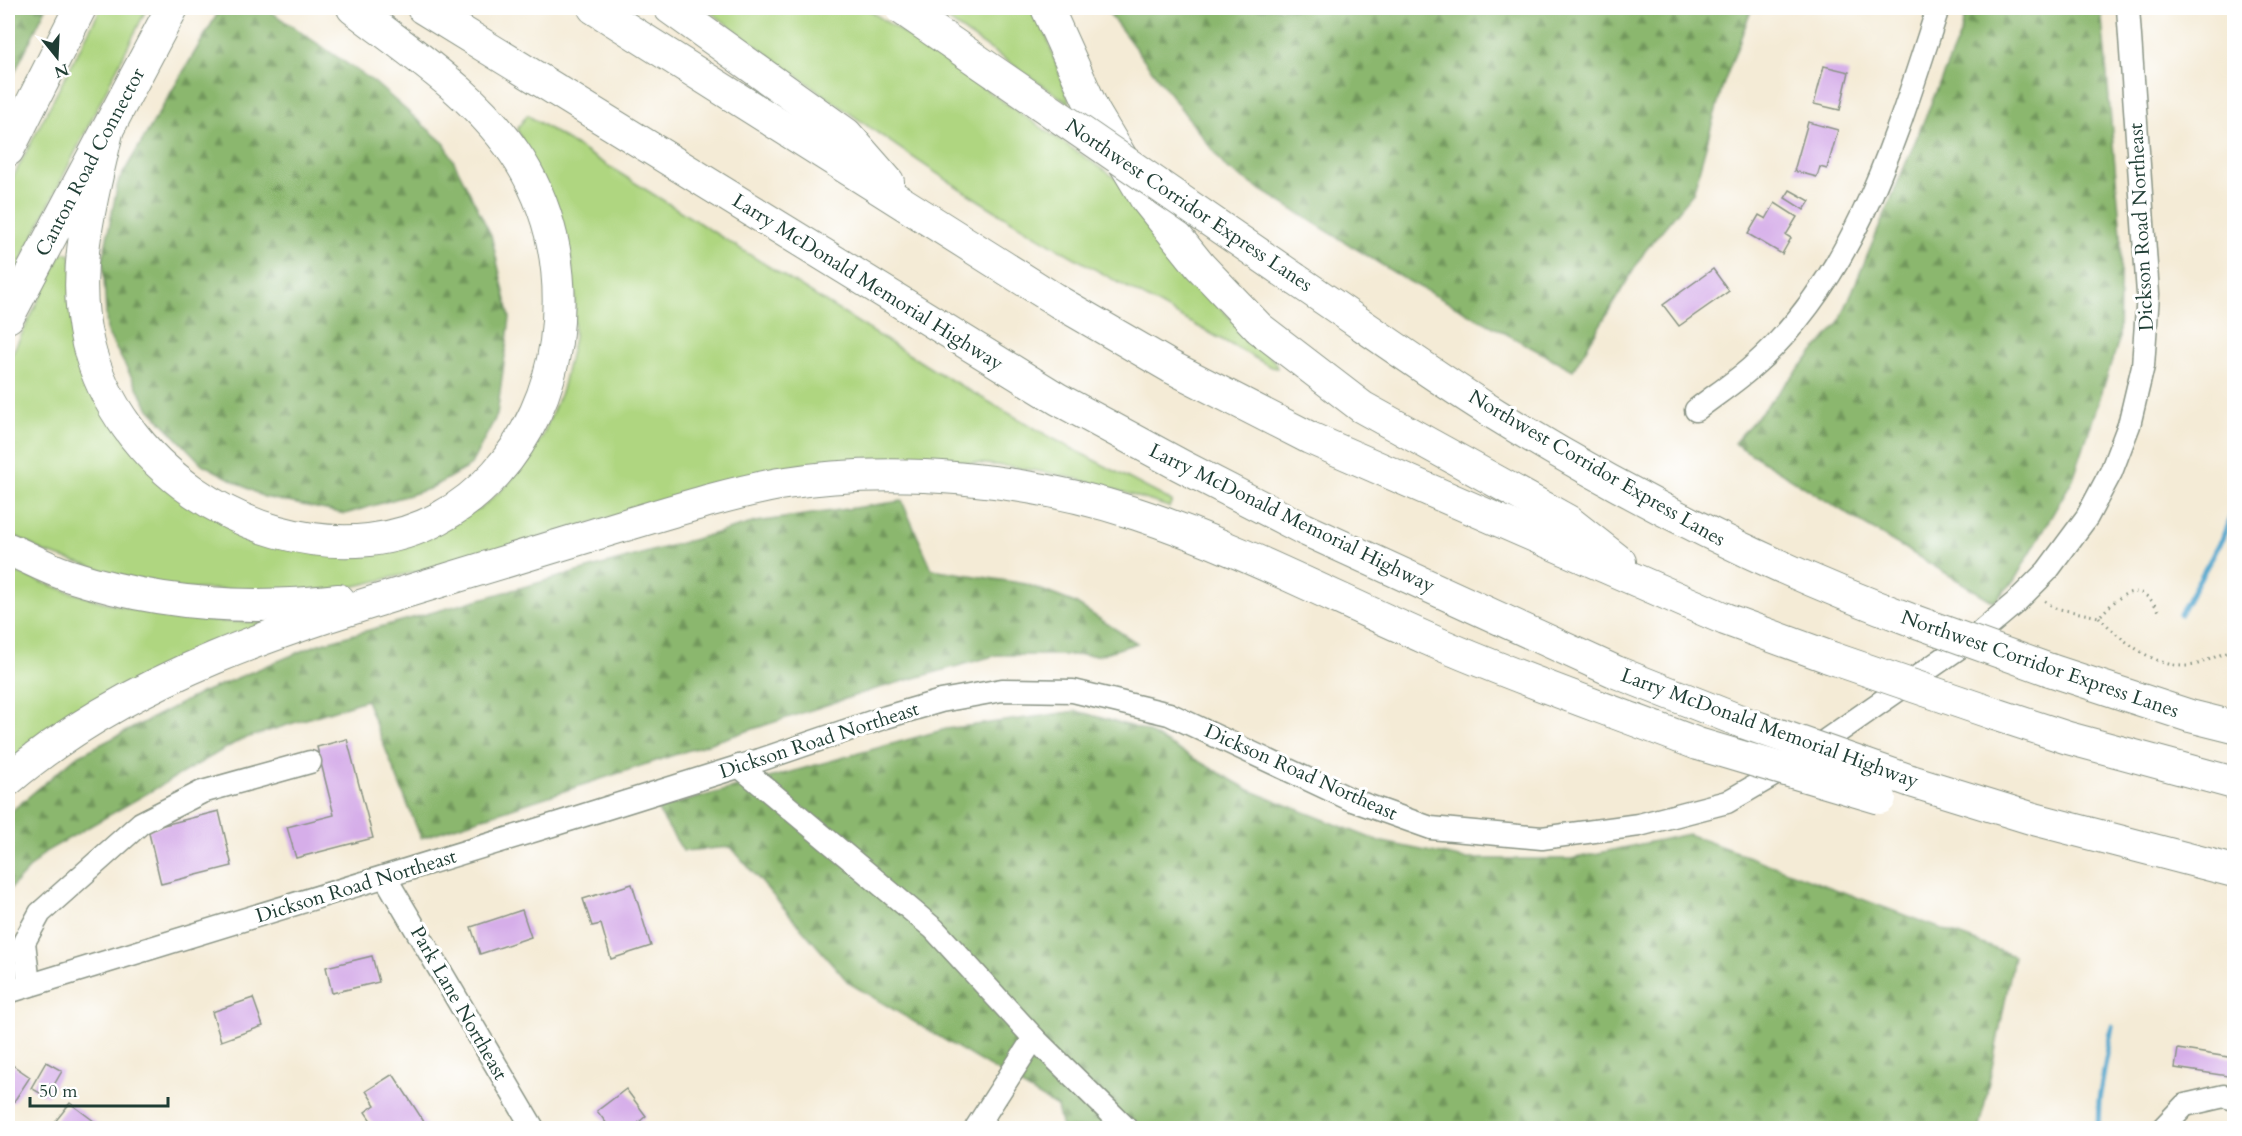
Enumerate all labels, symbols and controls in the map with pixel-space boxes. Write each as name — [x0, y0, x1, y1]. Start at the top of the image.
north arrow — [27, 27, 87, 87]
text: N — [51, 58, 71, 83]
street label: Canton Road Connector — [29, 62, 152, 261]
street label: Northwest Corridor Express Lanes — [1060, 112, 1318, 298]
street label: Dickson Road Northeast — [2122, 122, 2160, 332]
street label: Larry McDonald Memorial Highway — [727, 187, 1009, 377]
street label: Northwest Corridor Express Lanes — [1464, 383, 1730, 553]
street label: Larry McDonald Memorial Highway — [1145, 437, 1440, 599]
street label: Northwest Corridor Express Lanes — [1897, 604, 2183, 724]
street label: Larry McDonald Memorial Highway — [1617, 661, 1923, 795]
street label: Dickson Road Northeast — [716, 695, 923, 785]
street label: Dickson Road Northeast — [1200, 717, 1402, 827]
street label: Dickson Road Northeast — [252, 842, 460, 929]
street label: Park Lane Northeast — [404, 921, 514, 1086]
scale bar — [30, 1070, 168, 1108]
text: 50 m — [39, 1079, 78, 1104]

